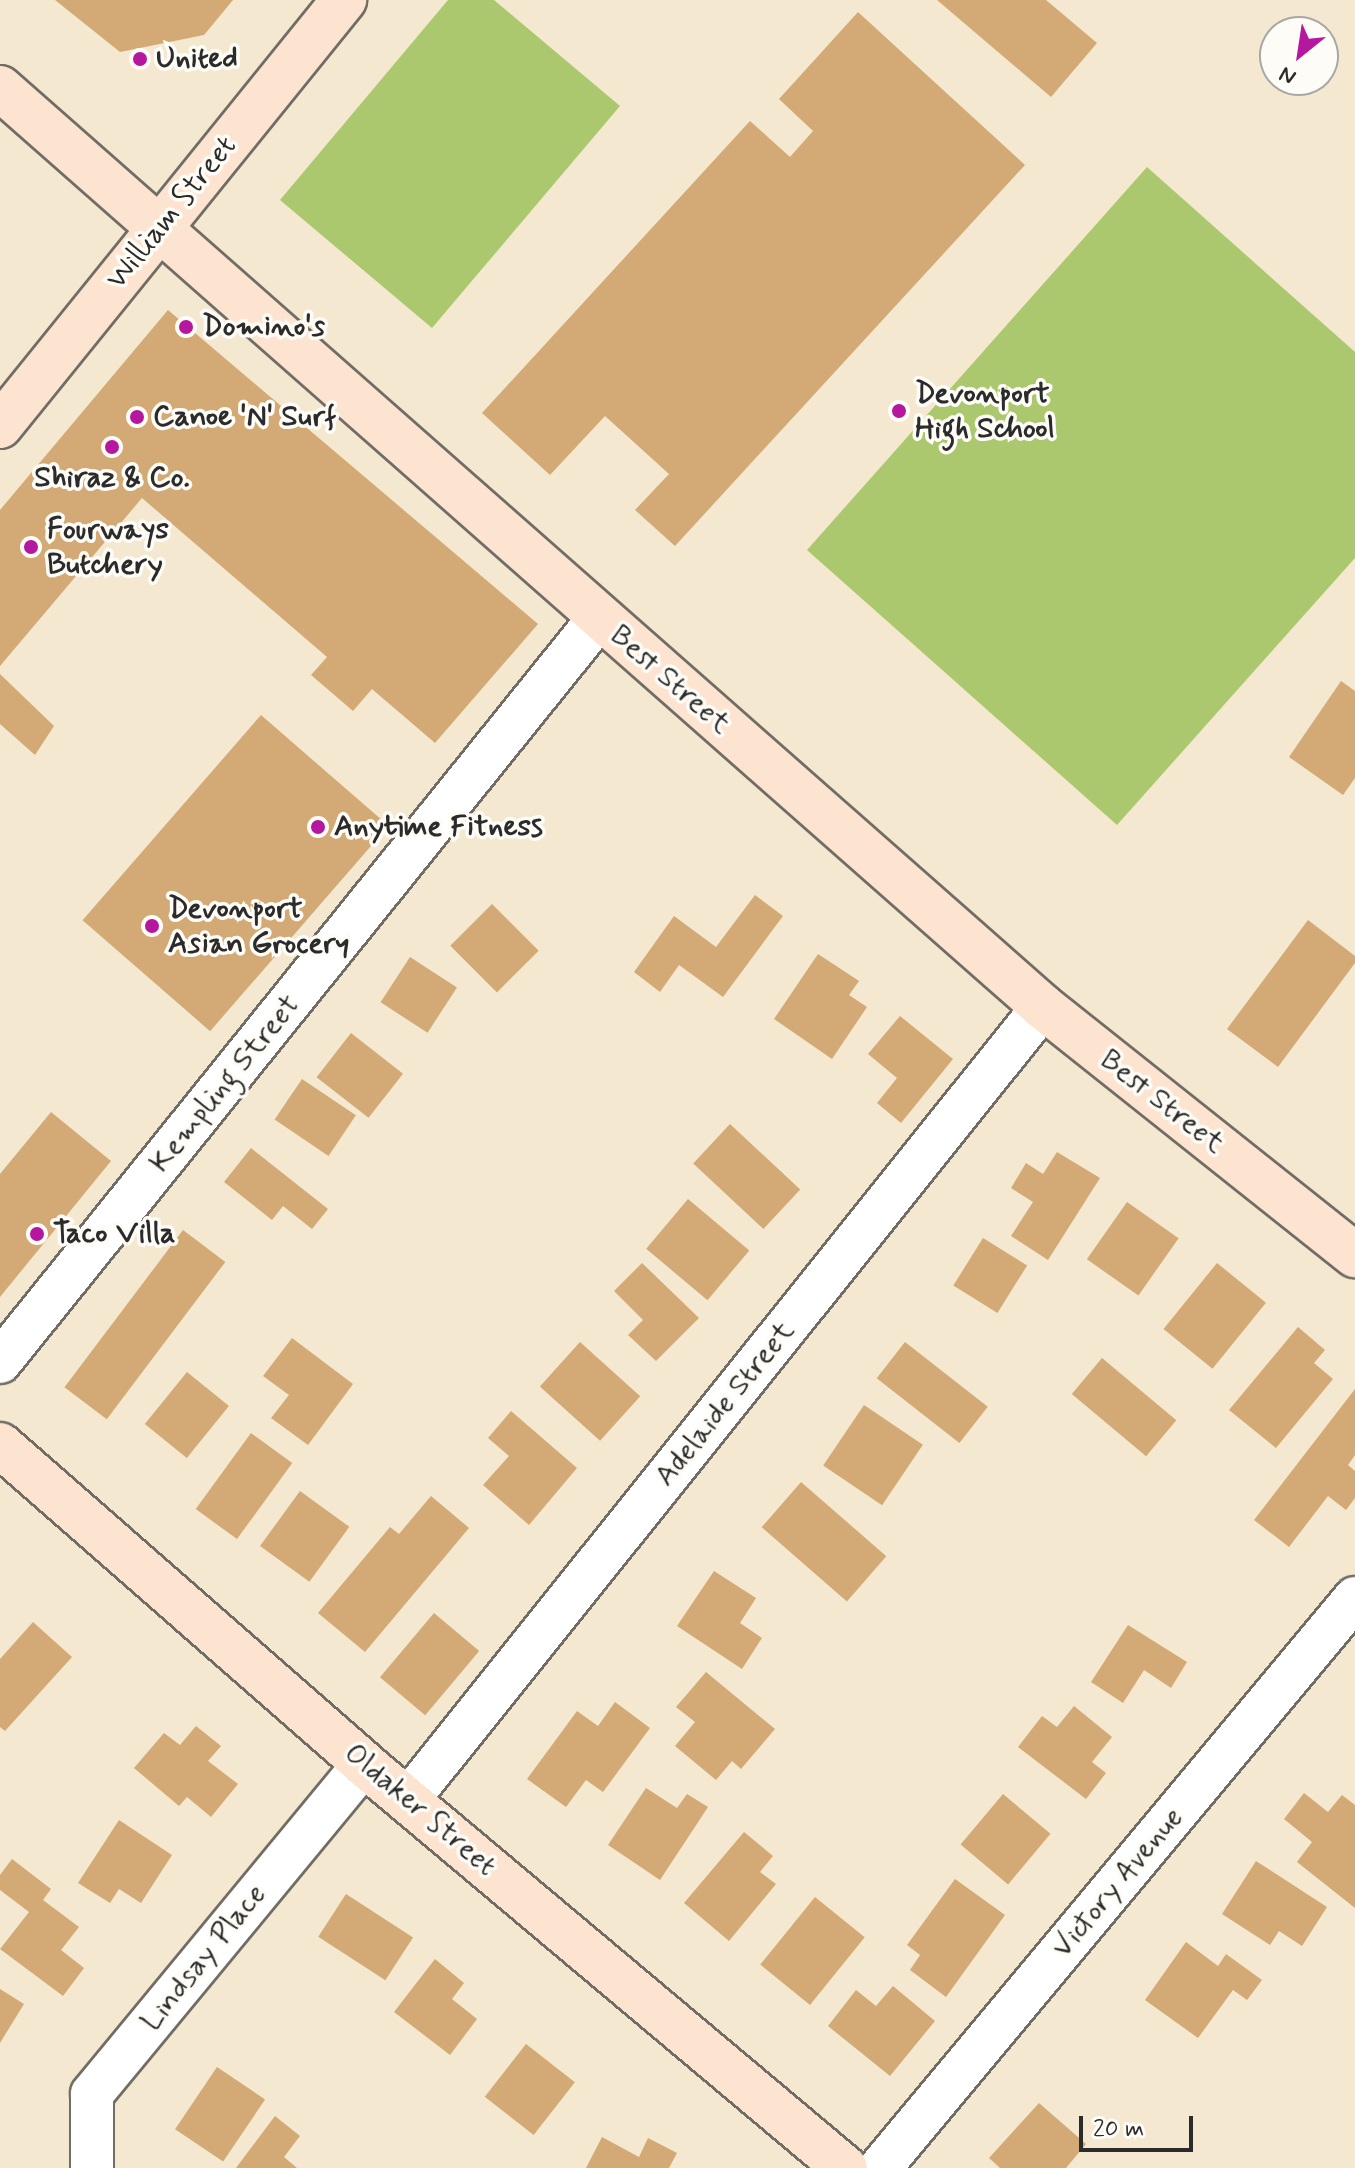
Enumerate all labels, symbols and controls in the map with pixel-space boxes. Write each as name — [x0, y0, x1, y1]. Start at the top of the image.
north arrow — [1259, 16, 1339, 96]
place label: United — [156, 41, 238, 77]
marker: United — [131, 50, 149, 68]
text: N — [1275, 59, 1301, 91]
street label: William Street — [98, 127, 246, 299]
place label: Domino's — [202, 309, 325, 345]
marker: Domino's — [177, 318, 195, 336]
place label: Devonport High School — [915, 376, 1055, 446]
place label: Canoe 'N' Surf — [153, 399, 336, 435]
marker: Devonport High School — [890, 402, 908, 420]
marker: Canoe 'N' Surf — [128, 408, 146, 426]
marker: Shiraz & Co. — [103, 438, 121, 456]
place label: Shiraz & Co. — [34, 460, 190, 496]
place label: Fourways Butchery — [47, 512, 169, 582]
marker: Fourways Butchery — [22, 538, 40, 556]
street label: Best Street — [602, 618, 738, 742]
place label: Anytime Fitness — [334, 809, 548, 845]
marker: Anytime Fitness — [309, 818, 327, 836]
place label: Devonport Asian Grocery — [168, 891, 349, 962]
marker: Devonport Asian Grocery — [143, 917, 161, 935]
street label: Kempling Street — [143, 988, 307, 1180]
street label: Best Street — [1092, 1042, 1232, 1162]
place label: Taco Villa — [53, 1216, 170, 1252]
marker: Taco Villa — [28, 1225, 46, 1243]
street label: Adelaide Street — [647, 1314, 803, 1494]
street label: Oldaker Street — [334, 1734, 506, 1886]
street label: Victory Avenue — [1043, 1798, 1193, 1968]
street label: Lindsay Place — [135, 1879, 273, 2037]
scale bar — [1083, 2100, 1197, 2150]
text: 20 m — [1093, 2114, 1144, 2145]

